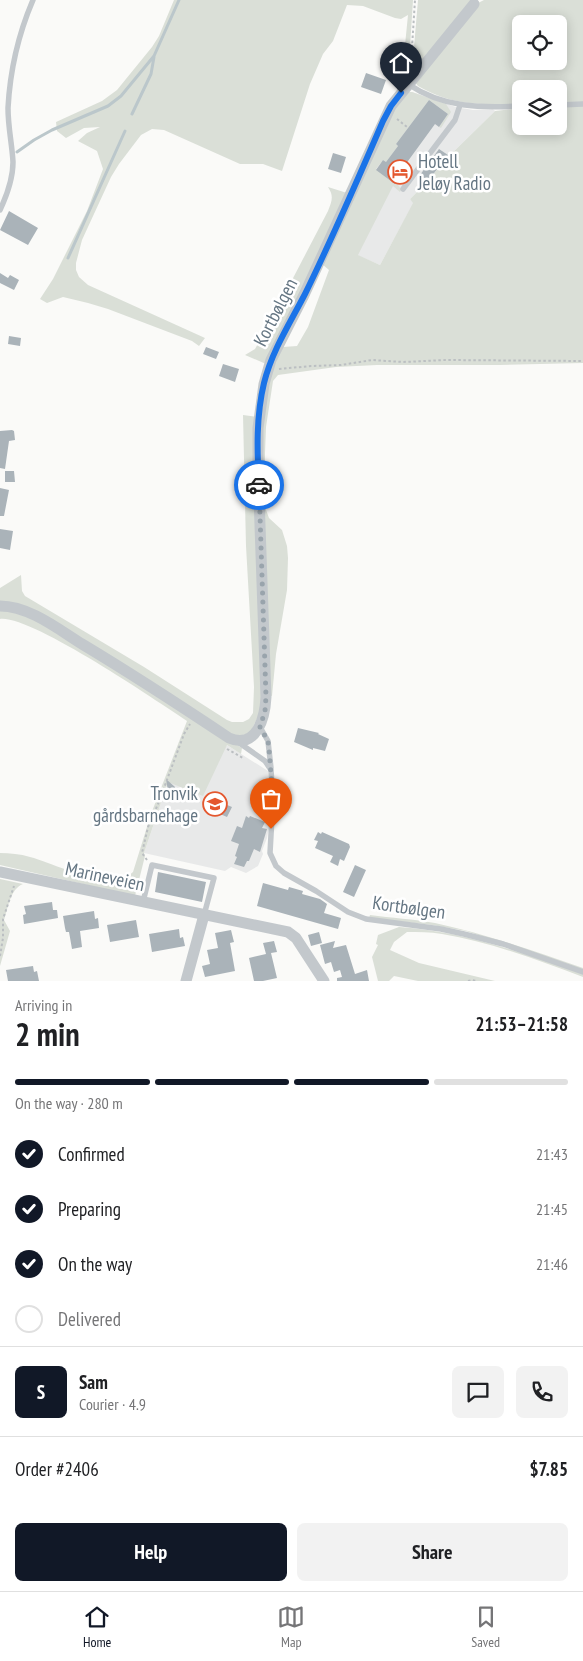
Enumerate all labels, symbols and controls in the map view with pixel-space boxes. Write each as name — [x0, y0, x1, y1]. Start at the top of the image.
map controls — [512, 15, 567, 135]
button: locate — [512, 15, 567, 70]
pin — [380, 42, 422, 93]
icon: home — [387, 49, 415, 77]
button: layers — [512, 80, 567, 135]
place label: Hotell Jeløy Radio — [417, 149, 491, 195]
hotel icon: Hotell Jeløy Radio — [387, 159, 413, 185]
street label: Kortbølgen — [248, 274, 302, 350]
courier — [234, 460, 284, 510]
icon: car — [245, 471, 273, 499]
pin — [250, 778, 292, 829]
place label: Tronvik gårdsbarnehage — [93, 781, 199, 827]
icon: bag — [257, 785, 285, 813]
school or university icon: Tronvik gårdsbarnehage — [202, 791, 228, 817]
street label: Marineveien — [63, 856, 147, 896]
street label: Kortbølgen — [371, 890, 447, 924]
text: Arriving in — [15, 995, 72, 1015]
text: 21:53–21:58 — [475, 1012, 568, 1036]
text: 2 min — [15, 1013, 80, 1055]
text: On the way · 280 m — [15, 1093, 123, 1113]
icon: check — [15, 1140, 43, 1168]
text: Confirmed — [58, 1142, 125, 1166]
text: 21:43 — [536, 1144, 568, 1164]
icon: check — [15, 1195, 43, 1223]
text: Preparing — [58, 1197, 121, 1221]
text: 21:45 — [536, 1199, 568, 1219]
icon: check — [15, 1250, 43, 1278]
text: On the way — [58, 1252, 132, 1276]
text: 21:46 — [536, 1254, 568, 1274]
text: Delivered — [58, 1307, 121, 1331]
button: chat — [452, 1366, 504, 1418]
button: phone — [516, 1366, 568, 1418]
text: Sam — [79, 1370, 108, 1394]
text: S — [37, 1380, 45, 1404]
text: Courier · 4.9 — [79, 1394, 146, 1414]
text: Order #2406 — [15, 1457, 99, 1481]
text: $7.85 — [530, 1457, 568, 1481]
button: Help — [15, 1523, 287, 1581]
button: Share — [297, 1523, 568, 1581]
tab: Home — [83, 1603, 111, 1651]
tab: Map — [277, 1603, 305, 1651]
tab: Saved — [471, 1603, 500, 1651]

